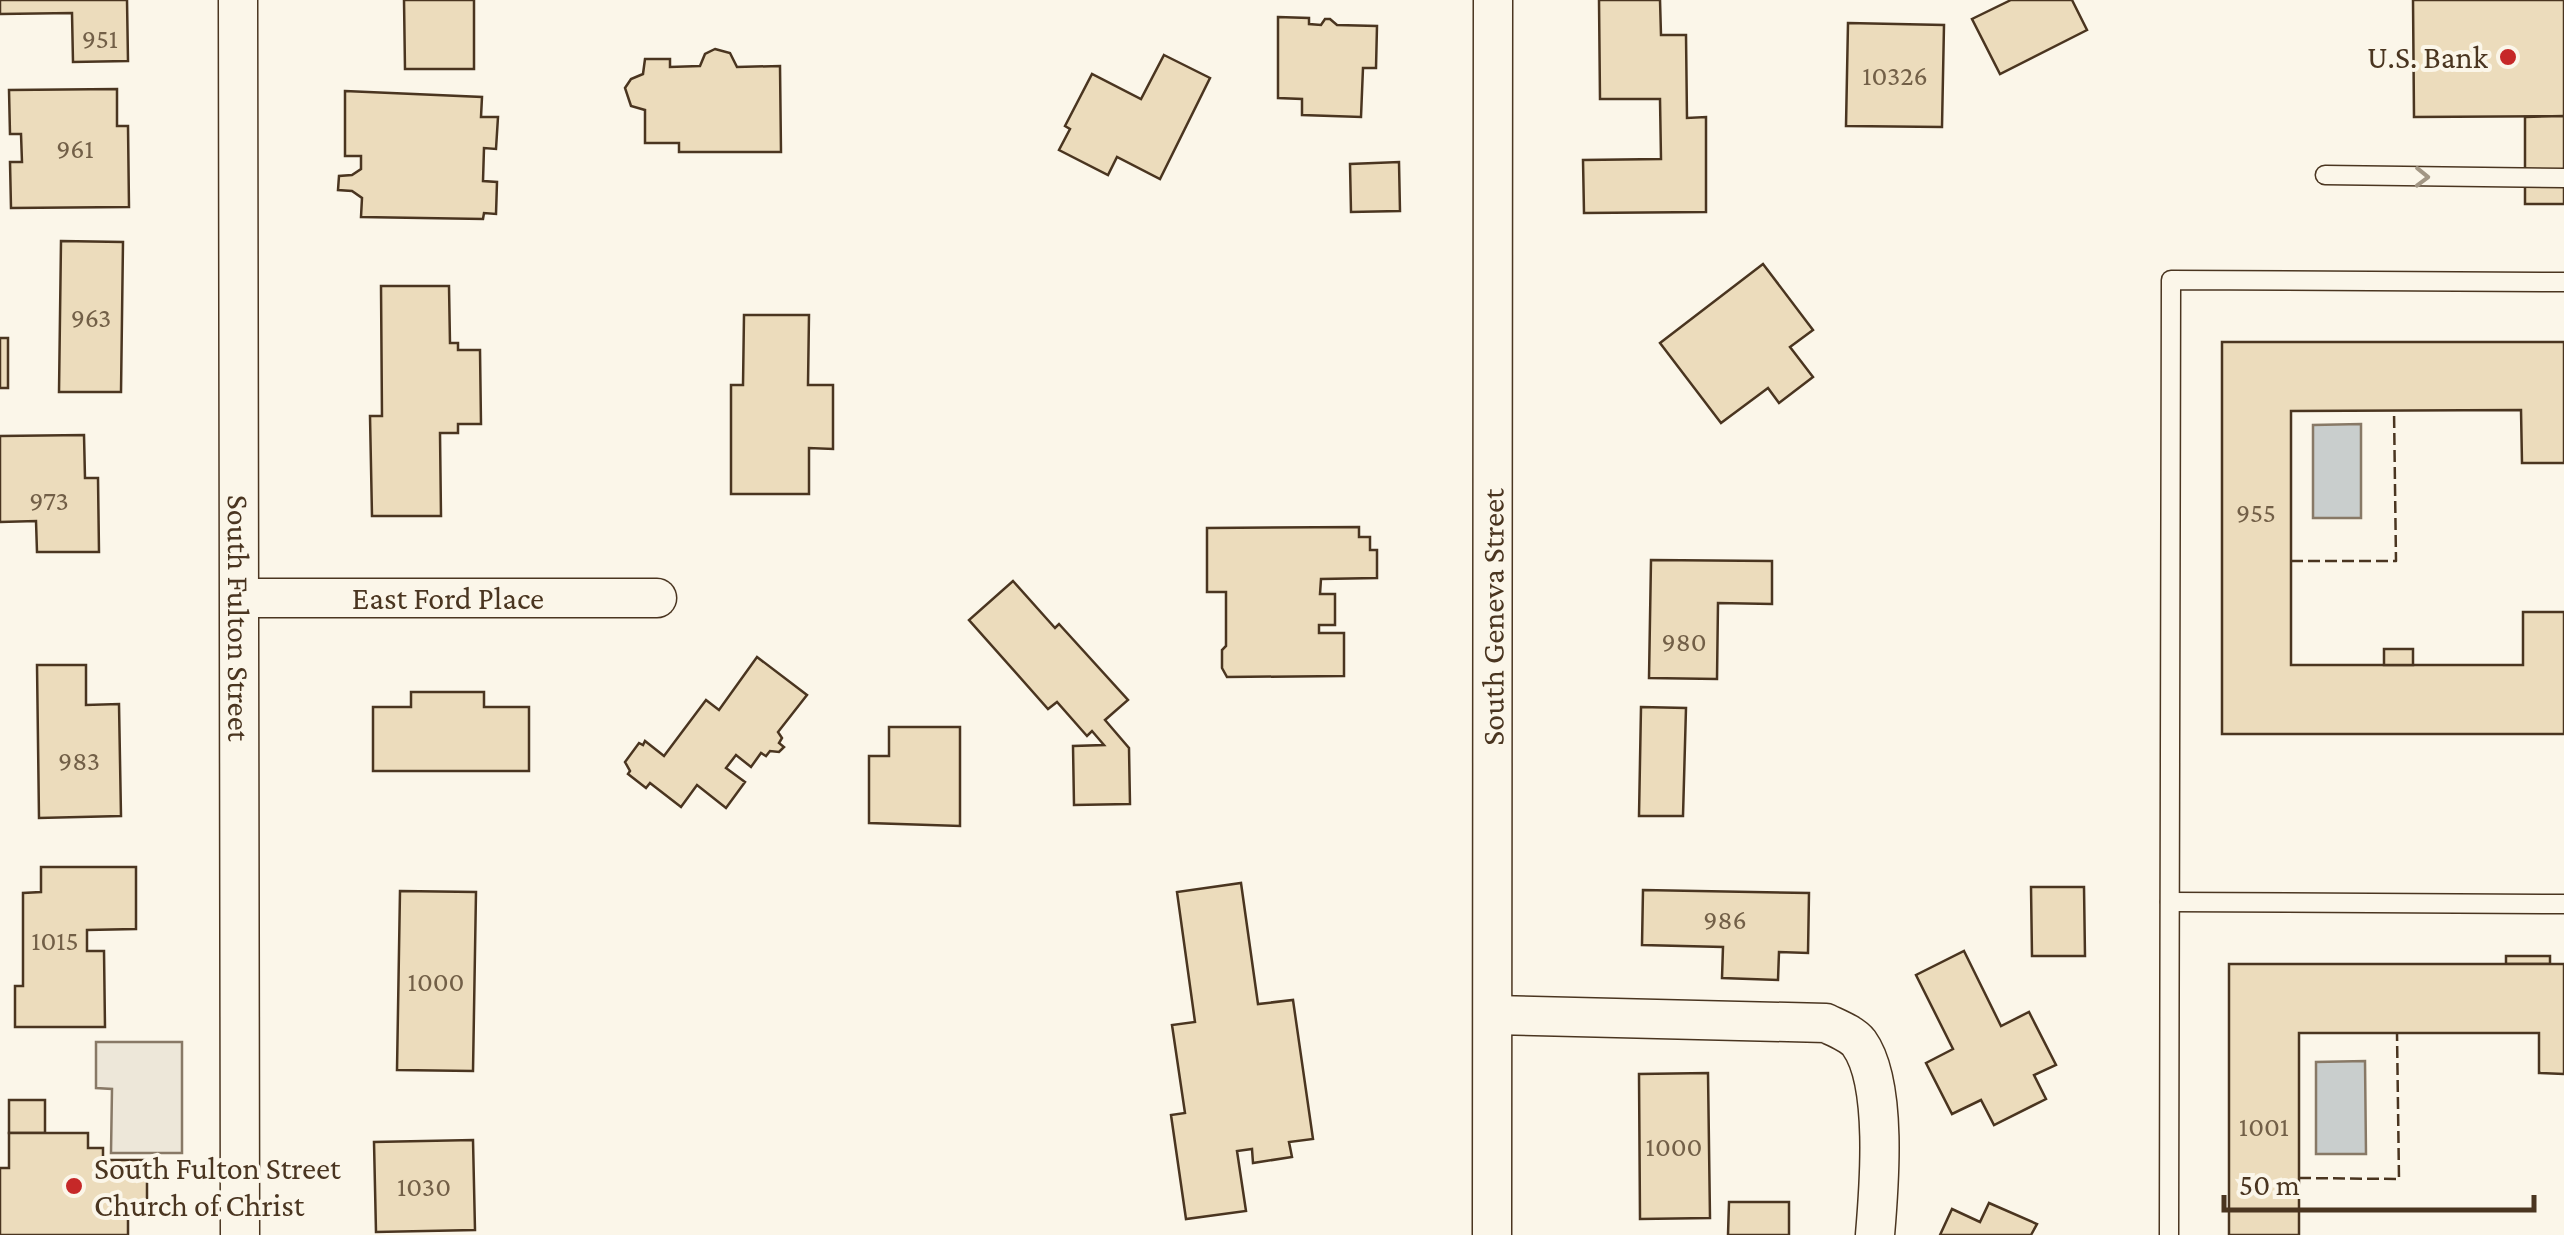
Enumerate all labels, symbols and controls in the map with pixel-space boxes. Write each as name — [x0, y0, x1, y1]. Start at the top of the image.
house number: 951 — [82, 23, 118, 54]
place label: U.S. Bank — [2367, 39, 2489, 75]
marker: U.S. Bank — [2497, 46, 2519, 68]
house number: 10326 — [1862, 60, 1928, 91]
house number: 961 — [56, 133, 94, 164]
one-way arrow — [2415, 166, 2431, 187]
house number: 963 — [71, 302, 111, 333]
house number: 973 — [29, 485, 69, 516]
street label: South Geneva Street — [1474, 488, 1511, 746]
street label: South Fulton Street — [221, 495, 257, 742]
house number: 955 — [2236, 497, 2276, 528]
street label: East Ford Place — [352, 580, 544, 616]
house number: 980 — [1661, 626, 1707, 657]
house number: 983 — [58, 745, 100, 776]
house number: 986 — [1703, 904, 1747, 935]
house number: 1015 — [31, 925, 79, 956]
house number: 1000 — [408, 966, 464, 997]
house number: 1001 — [2239, 1111, 2289, 1142]
house number: 1000 — [1646, 1131, 1702, 1162]
place label: South Fulton Street Church of Christ — [94, 1150, 341, 1223]
scale bar — [2224, 1150, 2534, 1212]
text: 50 m — [2239, 1168, 2300, 1201]
house number: 1030 — [397, 1171, 451, 1202]
marker: South Fulton Street Church of Christ — [63, 1175, 85, 1197]

